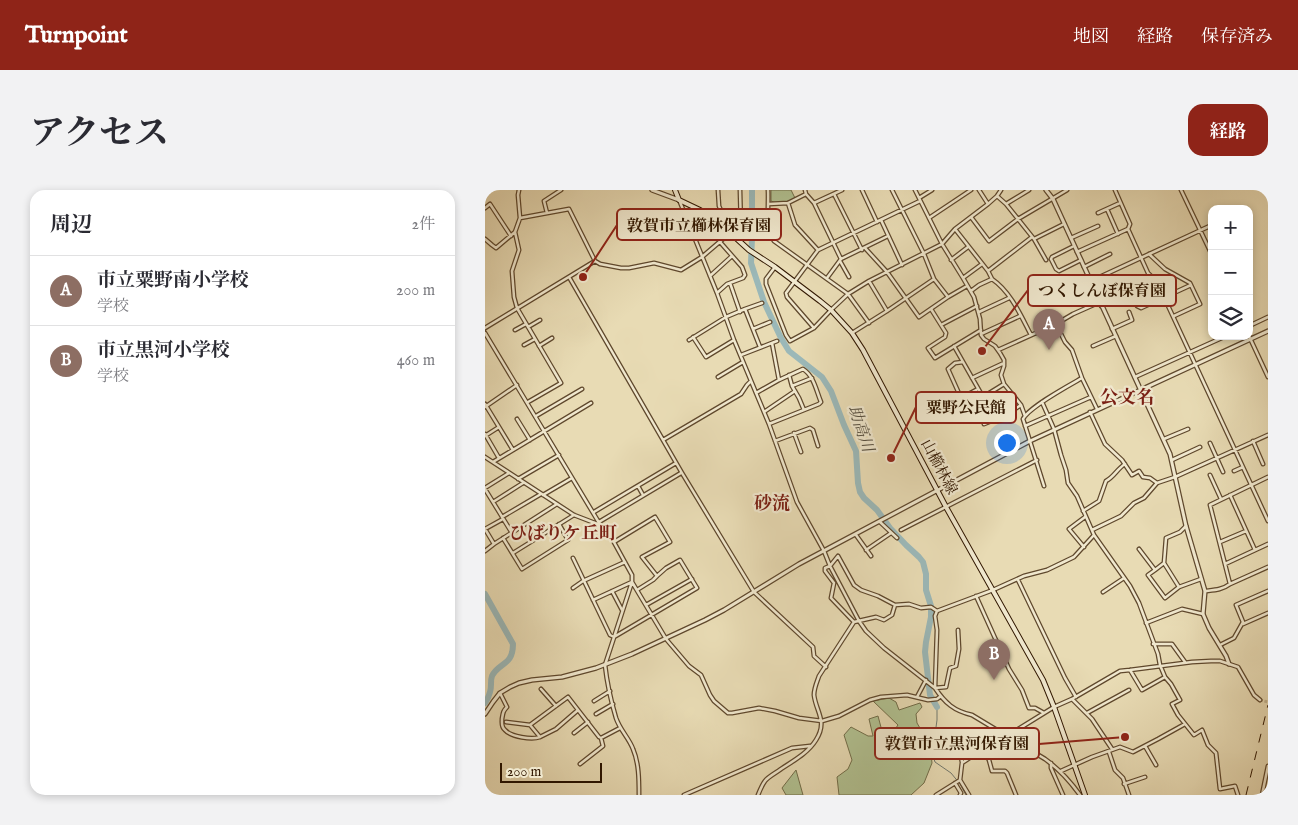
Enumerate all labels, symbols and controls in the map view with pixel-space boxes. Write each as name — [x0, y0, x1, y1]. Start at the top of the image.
text: Turnpoint — [25, 20, 128, 51]
text: 地図 — [1073, 26, 1109, 49]
text: 経路 — [1137, 26, 1173, 49]
text: 保存済み — [1201, 26, 1273, 49]
button: 経路 — [1188, 104, 1268, 156]
text: アクセス — [30, 112, 169, 157]
map controls — [1208, 205, 1253, 340]
button: + — [1208, 205, 1253, 250]
callout: 敦賀市立櫛林保育園 — [617, 209, 781, 240]
text: 周辺 — [50, 212, 92, 239]
text: 2件 — [411, 215, 435, 235]
text: 敦賀市立櫛林保育園 — [627, 217, 771, 237]
button: − — [1208, 250, 1253, 295]
text: 市立粟野南小学校 — [97, 269, 249, 293]
callout: つくしんぼ保育園 — [1028, 275, 1176, 306]
text: A — [61, 281, 71, 301]
text: 200 m — [396, 281, 435, 301]
text: つくしんぼ保育園 — [1038, 282, 1166, 302]
button: layers — [1208, 295, 1253, 340]
text: 学校 — [97, 297, 129, 317]
pin: A — [1033, 309, 1065, 350]
text: 市立黒河小学校 — [97, 339, 230, 363]
text: B — [61, 351, 71, 371]
text: 460 m — [397, 351, 435, 371]
text: 学校 — [97, 367, 129, 387]
district label: 公文名 — [1100, 387, 1154, 410]
callout: 粟野公民館 — [916, 392, 1016, 423]
text: 粟野公民館 — [926, 399, 1006, 419]
water label: 助高川 — [843, 403, 878, 457]
your location — [994, 430, 1020, 456]
street label: 山櫛林線 — [917, 436, 961, 498]
district label: 砂流 — [754, 493, 790, 516]
district label: ひばりケ丘町 — [509, 523, 617, 546]
pin: B — [978, 639, 1010, 680]
callout: 敦賀市立黒河保育園 — [875, 728, 1039, 759]
text: 敦賀市立黒河保育園 — [885, 735, 1029, 755]
scale bar — [500, 760, 603, 783]
text: 200 m — [507, 763, 541, 781]

